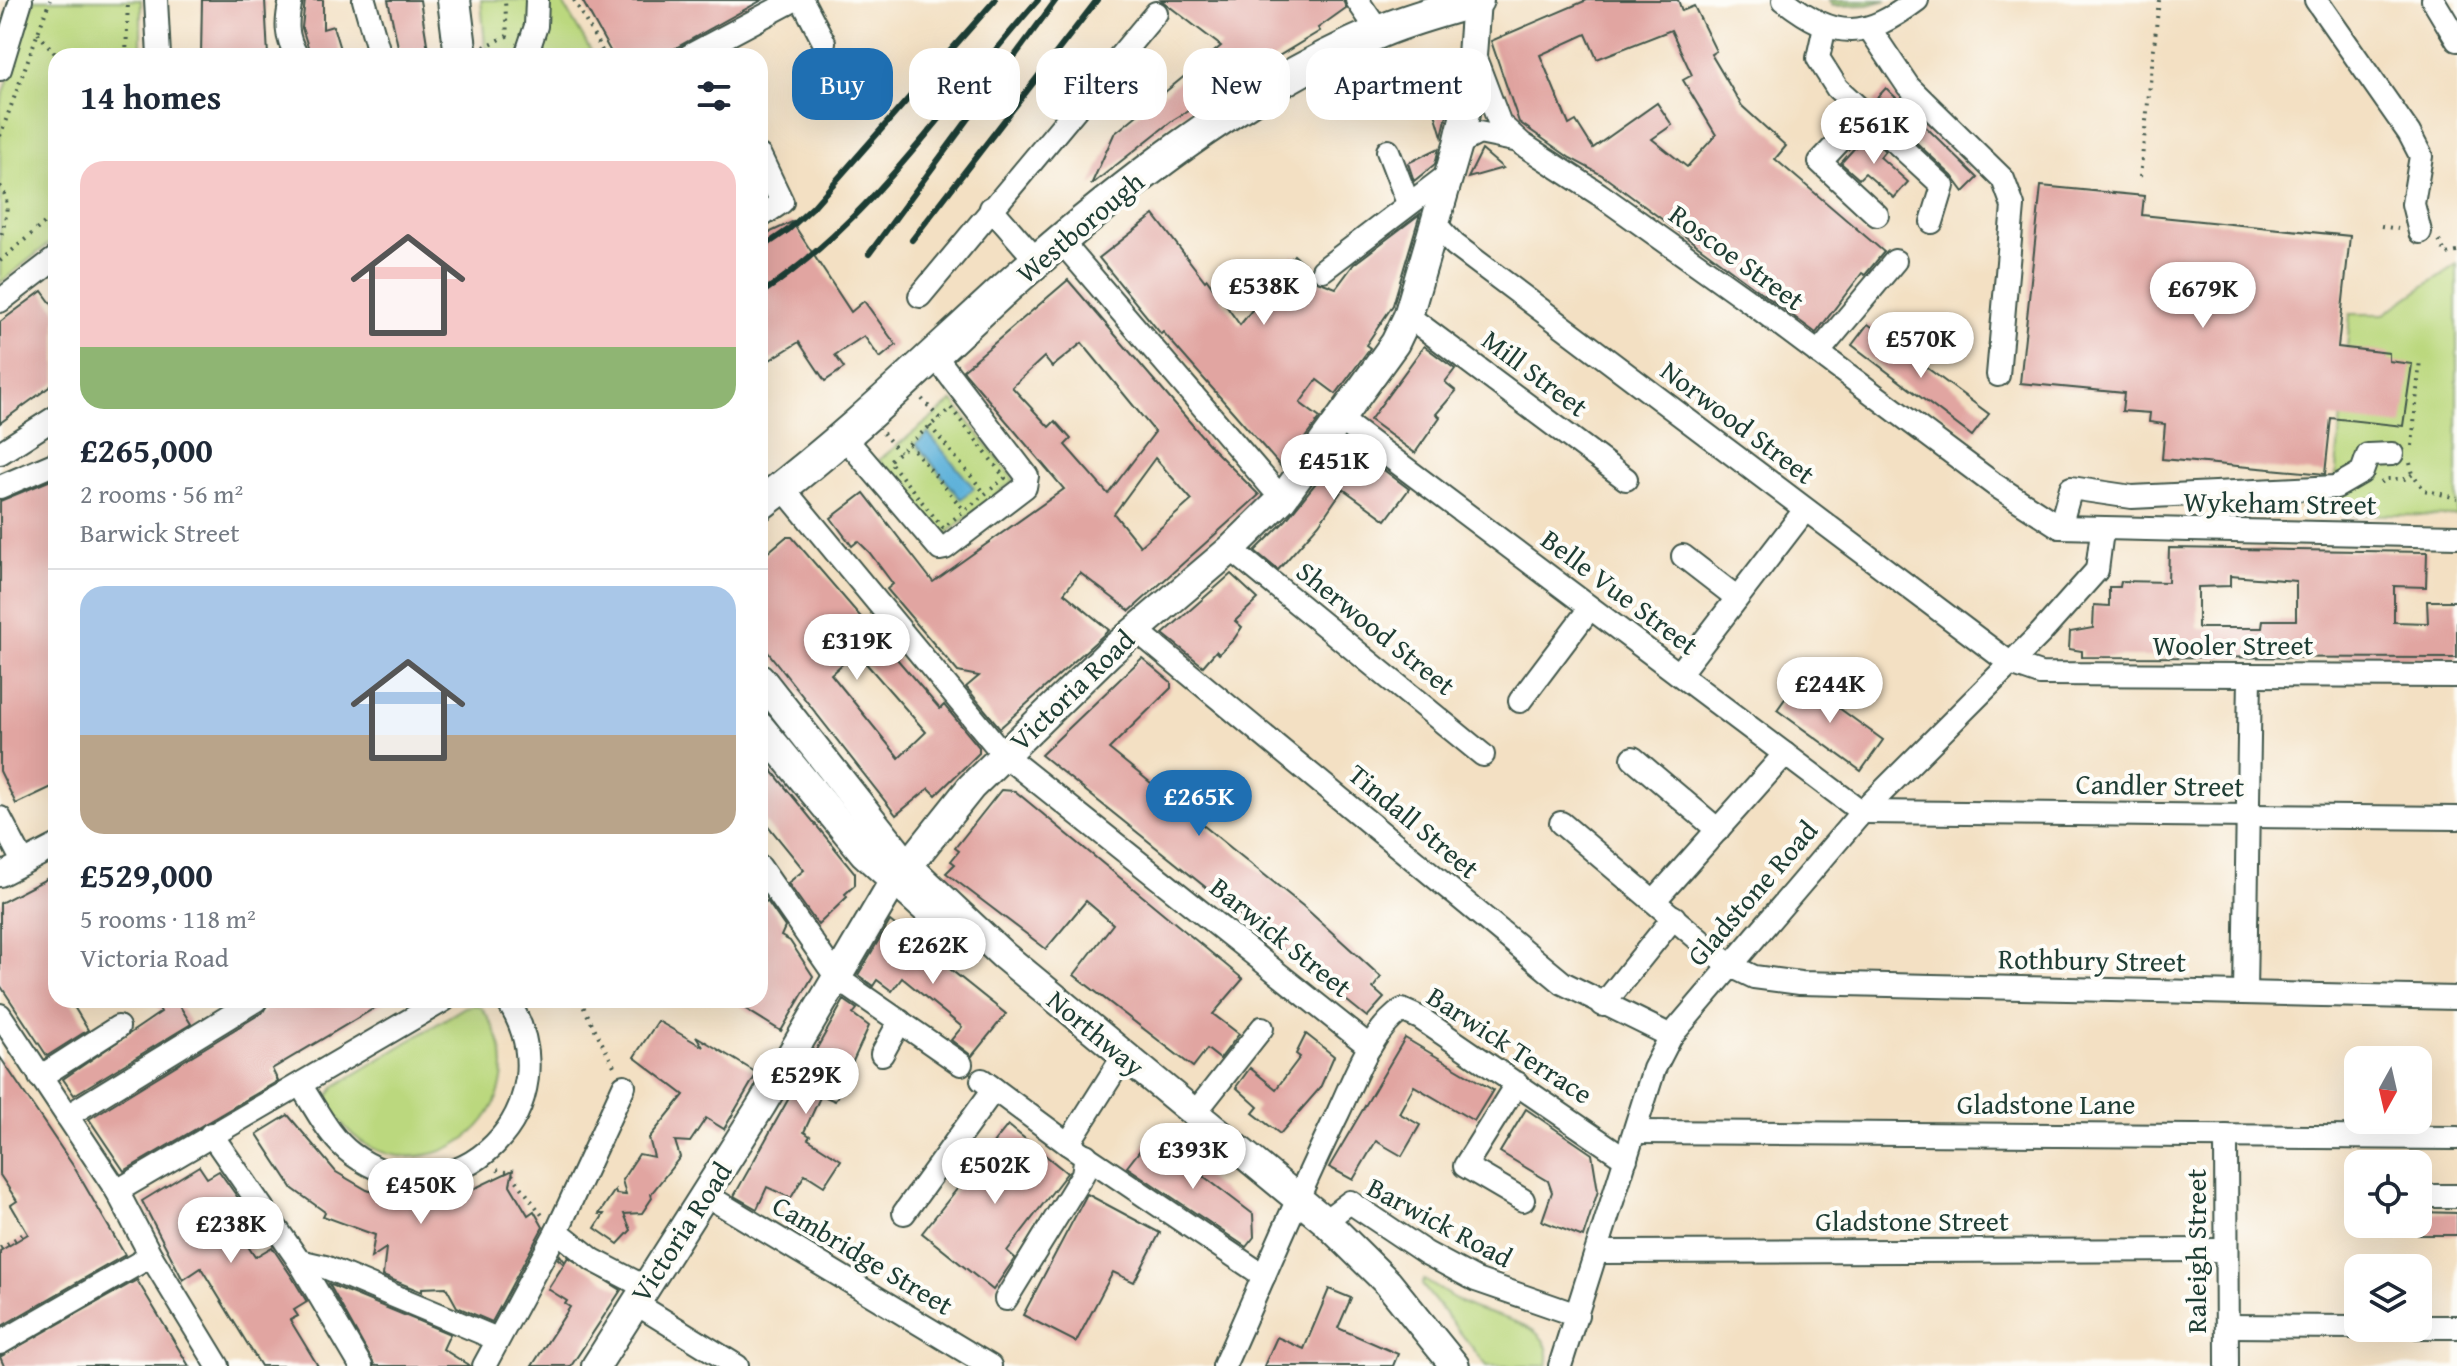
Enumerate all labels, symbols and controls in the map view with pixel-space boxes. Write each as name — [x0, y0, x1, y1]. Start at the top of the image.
chip: Buy — [792, 48, 893, 120]
chip: Rent — [909, 48, 1020, 120]
chip: Filters — [1036, 48, 1167, 120]
chip: New — [1183, 48, 1290, 120]
chip: Apartment — [1306, 48, 1491, 120]
text: 14 homes — [80, 72, 221, 121]
icon: filters — [692, 74, 736, 118]
pin: £561K — [1818, 98, 1930, 166]
text: £561K — [1839, 104, 1909, 143]
street label: Westborough — [1007, 161, 1153, 292]
street label: Roscoe Street — [1661, 193, 1813, 320]
icon: home — [336, 213, 480, 357]
pin: £538K — [1208, 259, 1320, 327]
pin: £679K — [2147, 262, 2259, 330]
text: £538K — [1229, 265, 1299, 304]
text: £679K — [2168, 268, 2238, 307]
pin: £570K — [1865, 312, 1977, 380]
text: £570K — [1886, 318, 1956, 357]
street label: Mill Street — [1474, 319, 1597, 426]
street label: Norwood Street — [1652, 350, 1824, 493]
text: £265,000 — [80, 425, 213, 474]
pin: £451K — [1278, 434, 1390, 502]
text: £451K — [1299, 440, 1369, 479]
text: 2 rooms · 56 m² — [80, 474, 243, 513]
street label: Wykeham Street — [2183, 480, 2377, 525]
text: Barwick Street — [80, 513, 239, 552]
street label: Belle Vue Street — [1533, 519, 1708, 665]
street label: Sherwood Street — [1288, 551, 1465, 705]
pin: £319K — [801, 614, 913, 682]
street label: Victoria Road — [1000, 619, 1144, 760]
text: £319K — [822, 620, 892, 659]
street label: Wooler Street — [2153, 624, 2314, 665]
icon: home — [336, 638, 480, 782]
pin: £244K — [1774, 657, 1886, 725]
text: £244K — [1795, 663, 1865, 702]
street label: Tindall Street — [1340, 753, 1489, 888]
street label: Candler Street — [2075, 763, 2245, 806]
pin: £265K — [1143, 770, 1255, 838]
text: £265K — [1164, 776, 1234, 815]
street label: Gladstone Road — [1677, 811, 1827, 975]
text: £529,000 — [80, 850, 213, 899]
street label: Barwick Street — [1202, 867, 1361, 1007]
text: 5 rooms · 118 m² — [80, 899, 256, 938]
pin: £262K — [877, 918, 989, 986]
text: £262K — [898, 924, 968, 963]
street label: Rothbury Street — [1998, 937, 2187, 982]
text: Victoria Road — [80, 938, 229, 977]
street label: Barwick Terrace — [1419, 976, 1601, 1114]
street label: Northway — [1039, 980, 1154, 1086]
north arrow — [2344, 1046, 2432, 1134]
map controls — [2344, 1046, 2432, 1342]
pin: £529K — [750, 1048, 862, 1116]
text: £529K — [771, 1054, 841, 1093]
street label: Gladstone Lane — [1957, 1083, 2135, 1124]
pin: £393K — [1137, 1123, 1249, 1191]
text: £393K — [1158, 1129, 1228, 1168]
pin: £502K — [939, 1138, 1051, 1206]
text: £502K — [960, 1144, 1030, 1183]
button: locate — [2344, 1150, 2432, 1238]
street label: Victoria Road — [620, 1153, 741, 1310]
pin: £450K — [365, 1158, 477, 1226]
text: £450K — [386, 1164, 456, 1203]
street label: Barwick Road — [1360, 1166, 1520, 1277]
street label: Raleigh Street — [2175, 1168, 2216, 1333]
street label: Cambridge Street — [765, 1184, 961, 1325]
pin: £238K — [175, 1197, 287, 1265]
street label: Gladstone Street — [1815, 1200, 2009, 1241]
text: £238K — [196, 1203, 266, 1242]
button: layers — [2344, 1254, 2432, 1342]

